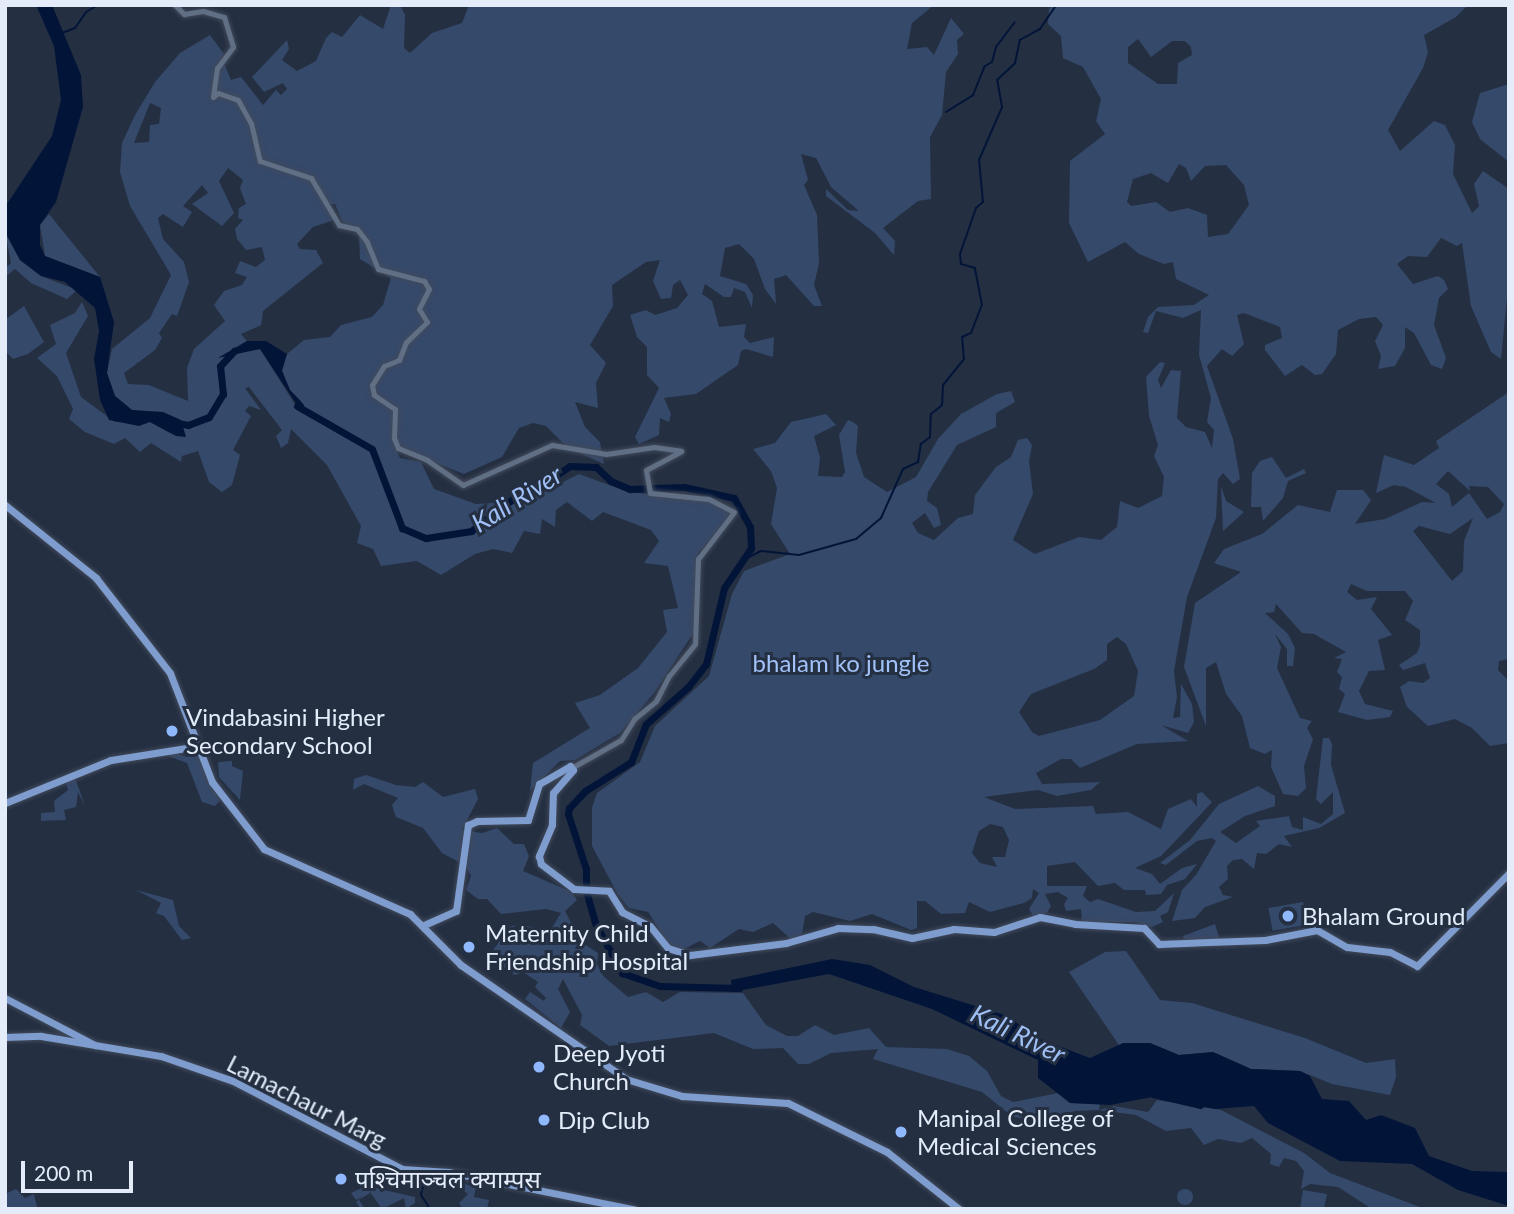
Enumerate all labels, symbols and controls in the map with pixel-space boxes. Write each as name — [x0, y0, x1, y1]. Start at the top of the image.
water label: Kali River — [466, 459, 568, 539]
park label: bhalam ko jungle — [753, 649, 929, 677]
place label: Vindabasini Higher Secondary School — [186, 703, 385, 759]
marker: Vindabasini Higher Secondary School — [164, 723, 180, 739]
place label: Bhalam Ground — [1302, 902, 1465, 930]
marker: Bhalam Ground — [1280, 908, 1296, 924]
place label: Maternity Child Friendship Hospital — [485, 919, 688, 975]
marker: Maternity Child Friendship Hospital — [459, 937, 479, 957]
water label: Kali River — [966, 998, 1070, 1070]
place label: Deep Jyoti Church — [553, 1039, 666, 1095]
street label: Lamachaur Marg — [222, 1048, 392, 1154]
marker: Deep Jyoti Church — [531, 1059, 547, 1075]
place label: Manipal College of Medical Sciences — [917, 1104, 1113, 1160]
place label: Dip Club — [558, 1106, 650, 1134]
marker: Dip Club — [536, 1112, 552, 1128]
marker: Manipal College of Medical Sciences — [891, 1122, 911, 1142]
scale bar — [24, 1148, 136, 1192]
text: 200 m — [34, 1160, 93, 1185]
place label: पश्‍चिमाञ्‍चल क्याम्पस — [355, 1165, 541, 1193]
marker: पश्‍चिमाञ्‍चल क्याम्पस — [333, 1171, 349, 1187]

